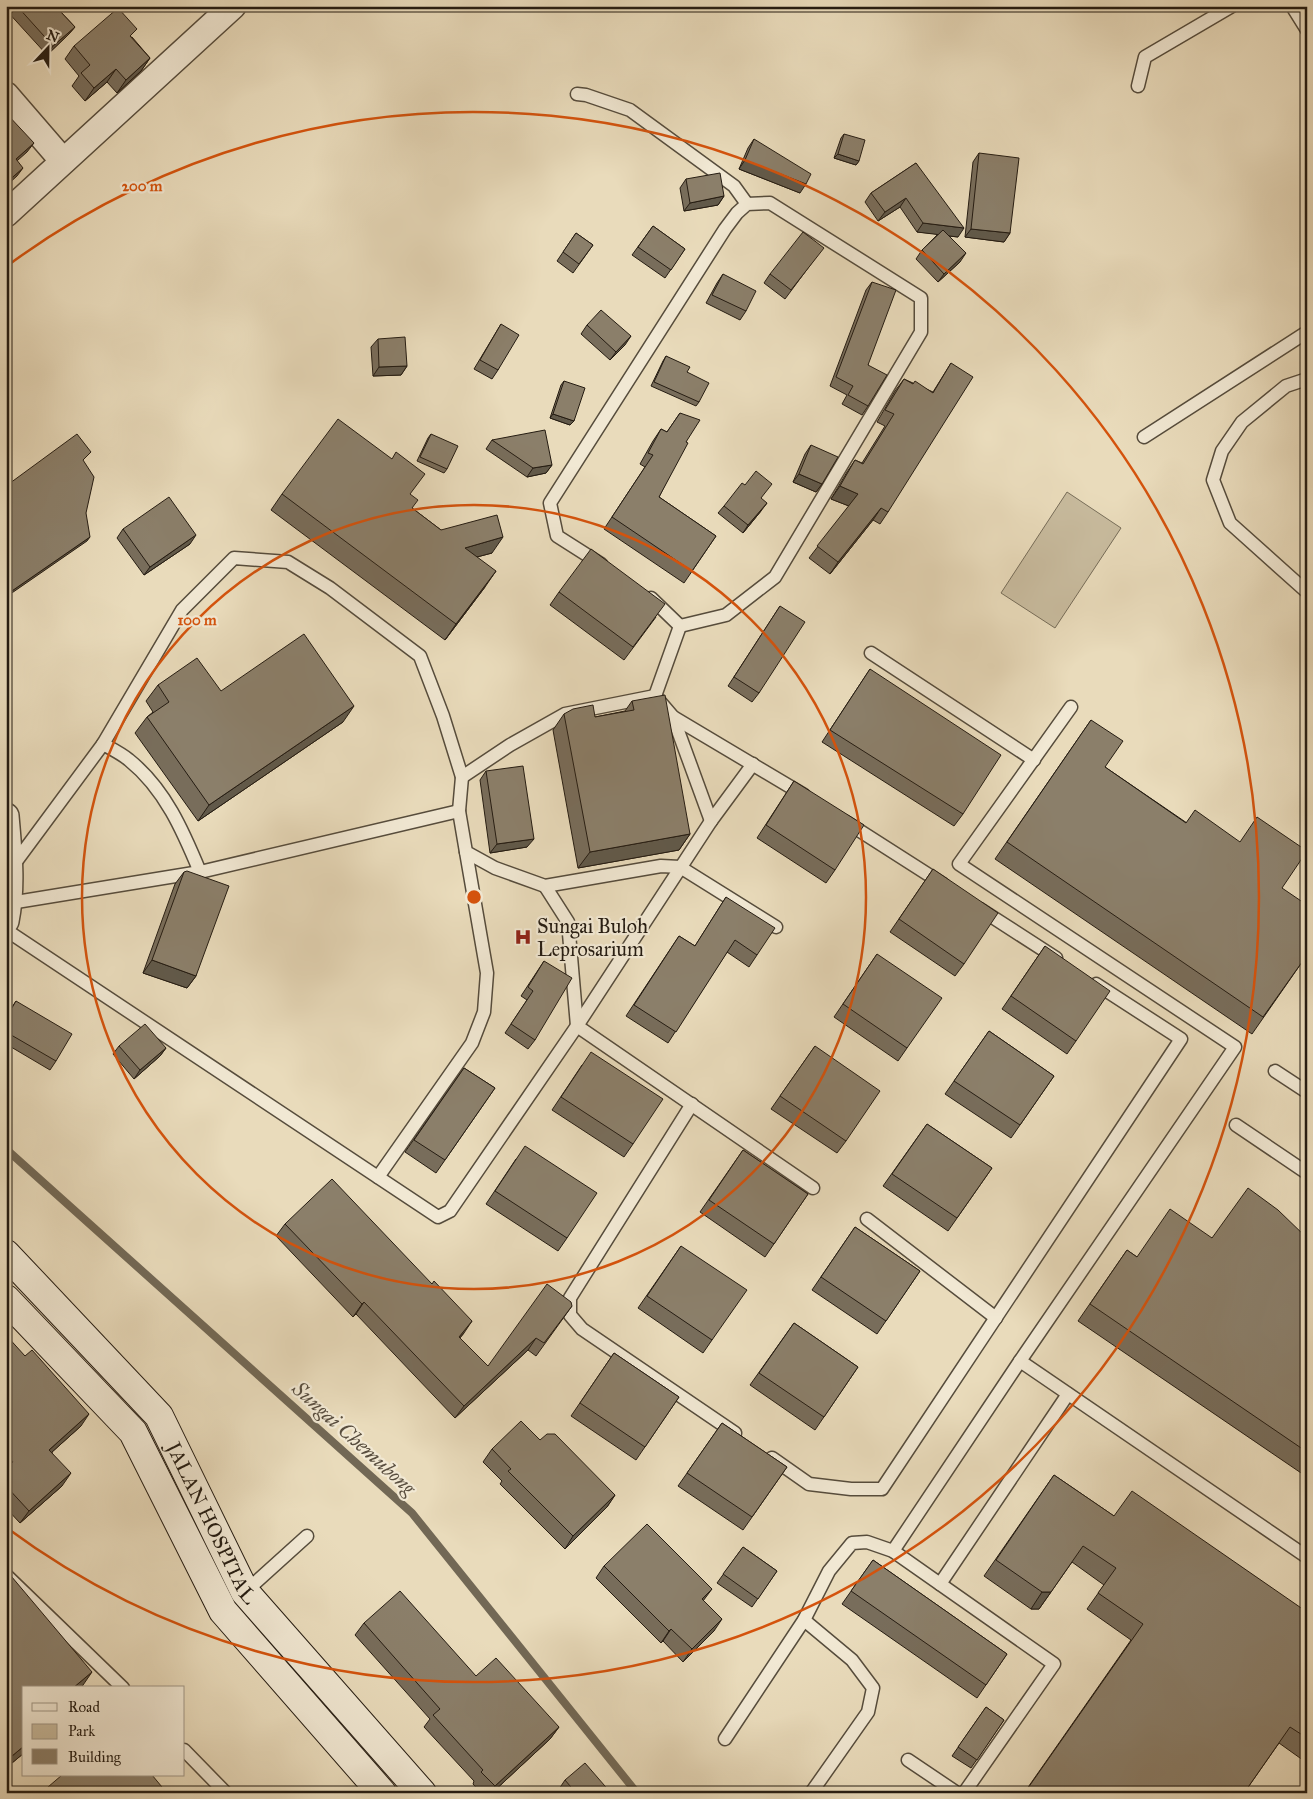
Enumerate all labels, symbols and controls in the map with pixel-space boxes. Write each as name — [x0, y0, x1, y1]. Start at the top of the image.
north arrow — [22, 22, 72, 72]
text: N — [44, 26, 61, 47]
text: 200 m — [122, 177, 163, 195]
text: 100 m — [177, 611, 217, 629]
centre of rings — [465, 888, 483, 906]
place label: Sungai Buloh Leprosarium — [537, 914, 648, 961]
hospital icon: Sungai Buloh Leprosarium — [513, 927, 533, 947]
water label: Sungai Chemubong — [286, 1375, 422, 1501]
street label: JALAN HOSPITAL — [160, 1436, 262, 1609]
legend — [22, 1686, 185, 1776]
text: Road — [68, 1698, 100, 1716]
text: Park — [68, 1722, 95, 1740]
text: Building — [68, 1748, 122, 1766]

